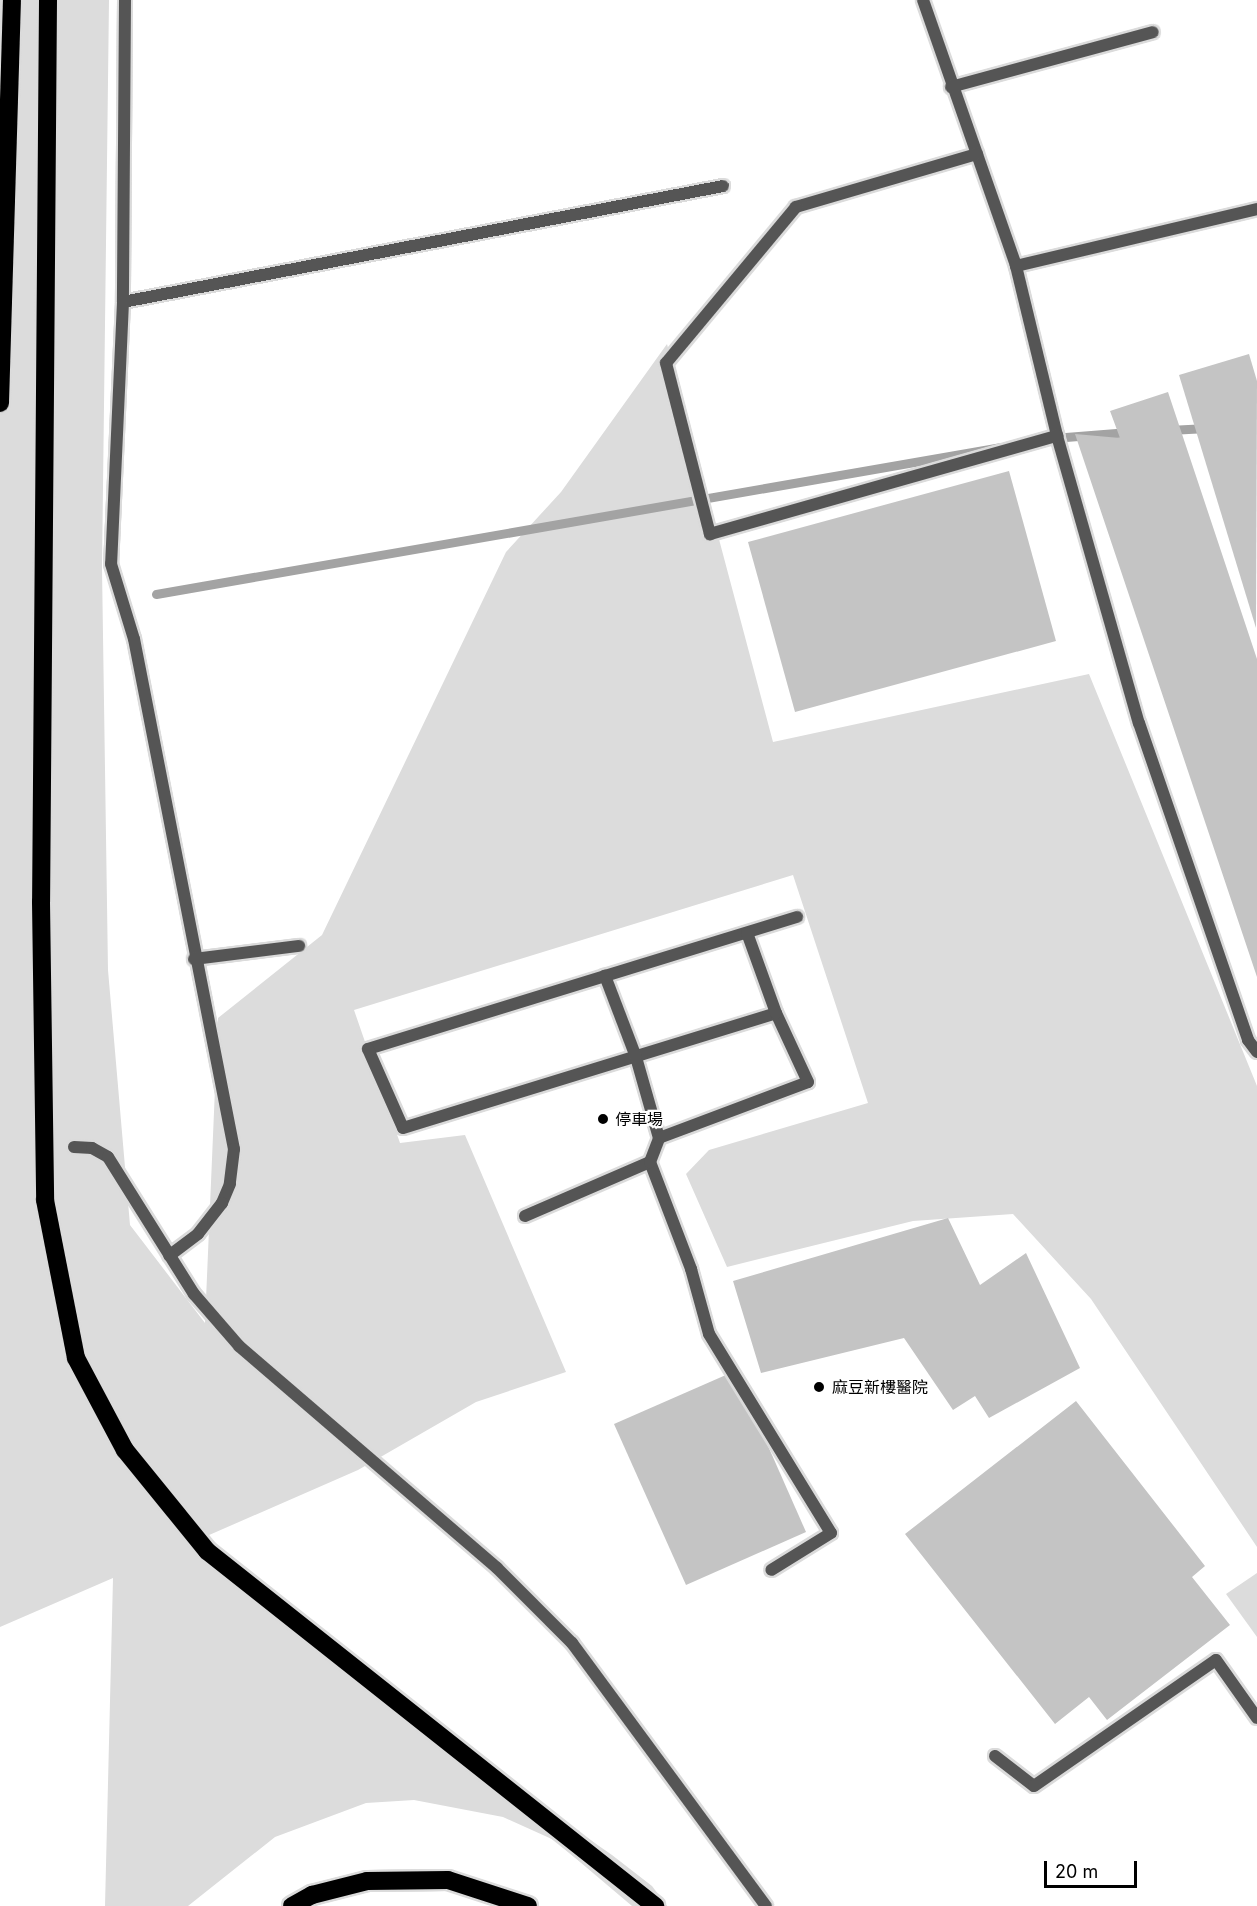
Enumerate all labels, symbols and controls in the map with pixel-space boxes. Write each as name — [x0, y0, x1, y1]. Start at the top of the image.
place label: 停車場 — [615, 1109, 663, 1129]
marker: 停車場 — [596, 1112, 610, 1126]
place label: 麻豆新樓醫院 — [832, 1377, 928, 1397]
marker: 麻豆新樓醫院 — [810, 1378, 828, 1396]
scale bar — [1047, 1849, 1140, 1887]
text: 20 m — [1055, 1861, 1098, 1882]

